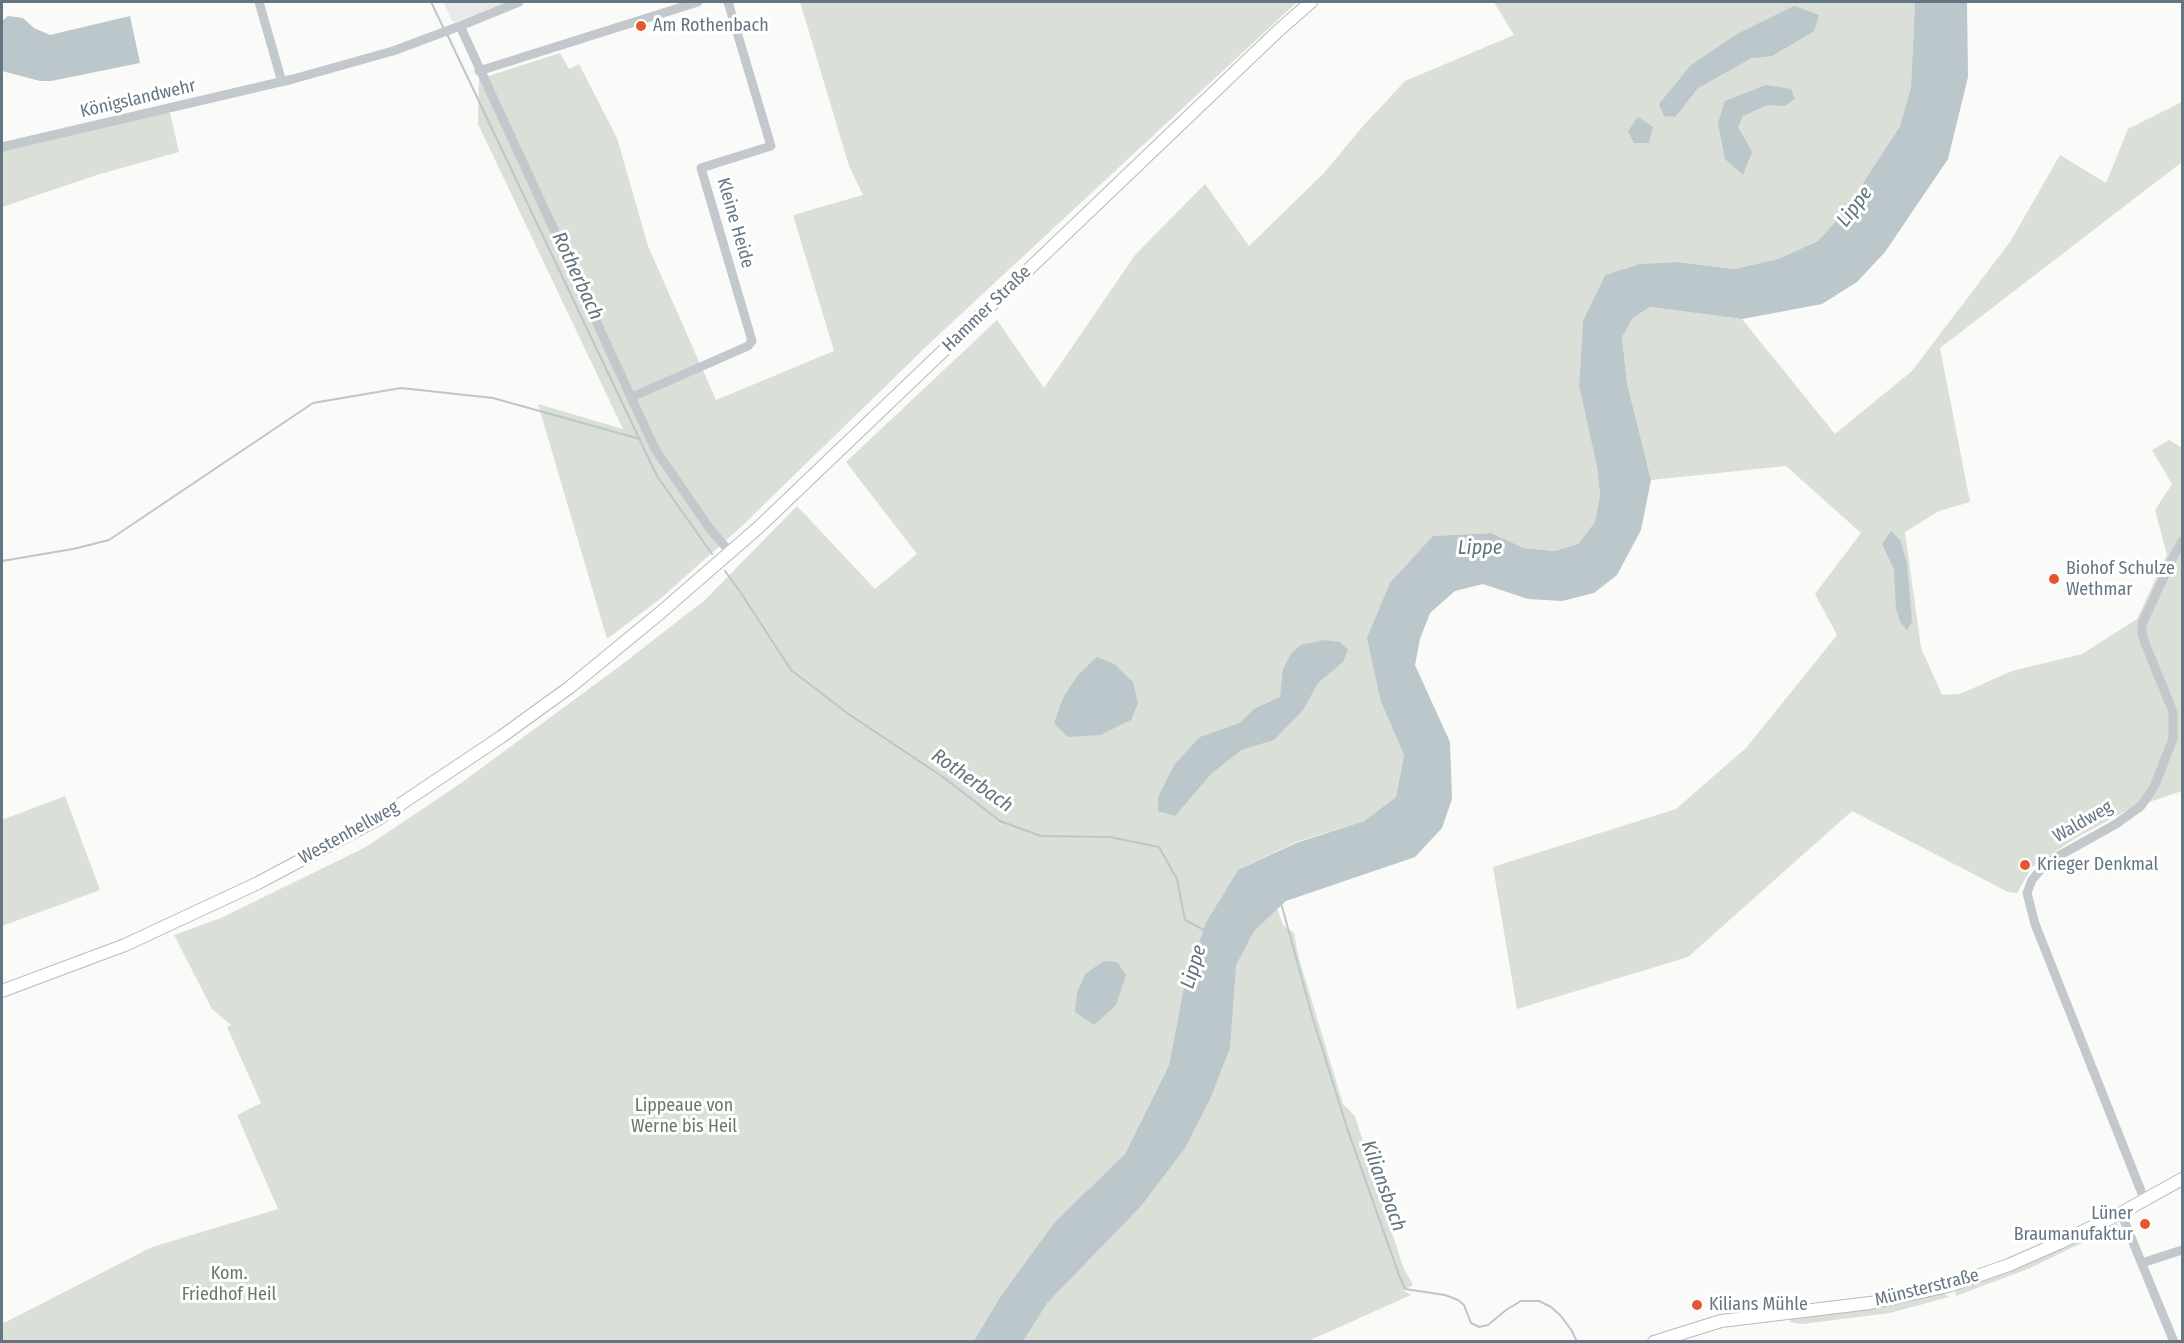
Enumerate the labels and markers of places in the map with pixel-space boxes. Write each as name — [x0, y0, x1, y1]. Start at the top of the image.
place label: Am Rothenbach — [653, 15, 769, 37]
marker: Am Rothenbach — [634, 19, 648, 33]
place label: Biohof Schulze Wethmar — [2066, 558, 2175, 600]
marker: Biohof Schulze Wethmar — [2047, 572, 2061, 586]
place label: Krieger Denkmal — [2037, 854, 2158, 876]
marker: Krieger Denkmal — [2018, 858, 2032, 872]
place label: Lüner Braumanufaktur — [2014, 1203, 2133, 1246]
marker: Lüner Braumanufaktur — [2138, 1217, 2152, 1231]
place label: Kilians Mühle — [1709, 1294, 1808, 1316]
marker: Kilians Mühle — [1690, 1298, 1704, 1312]

